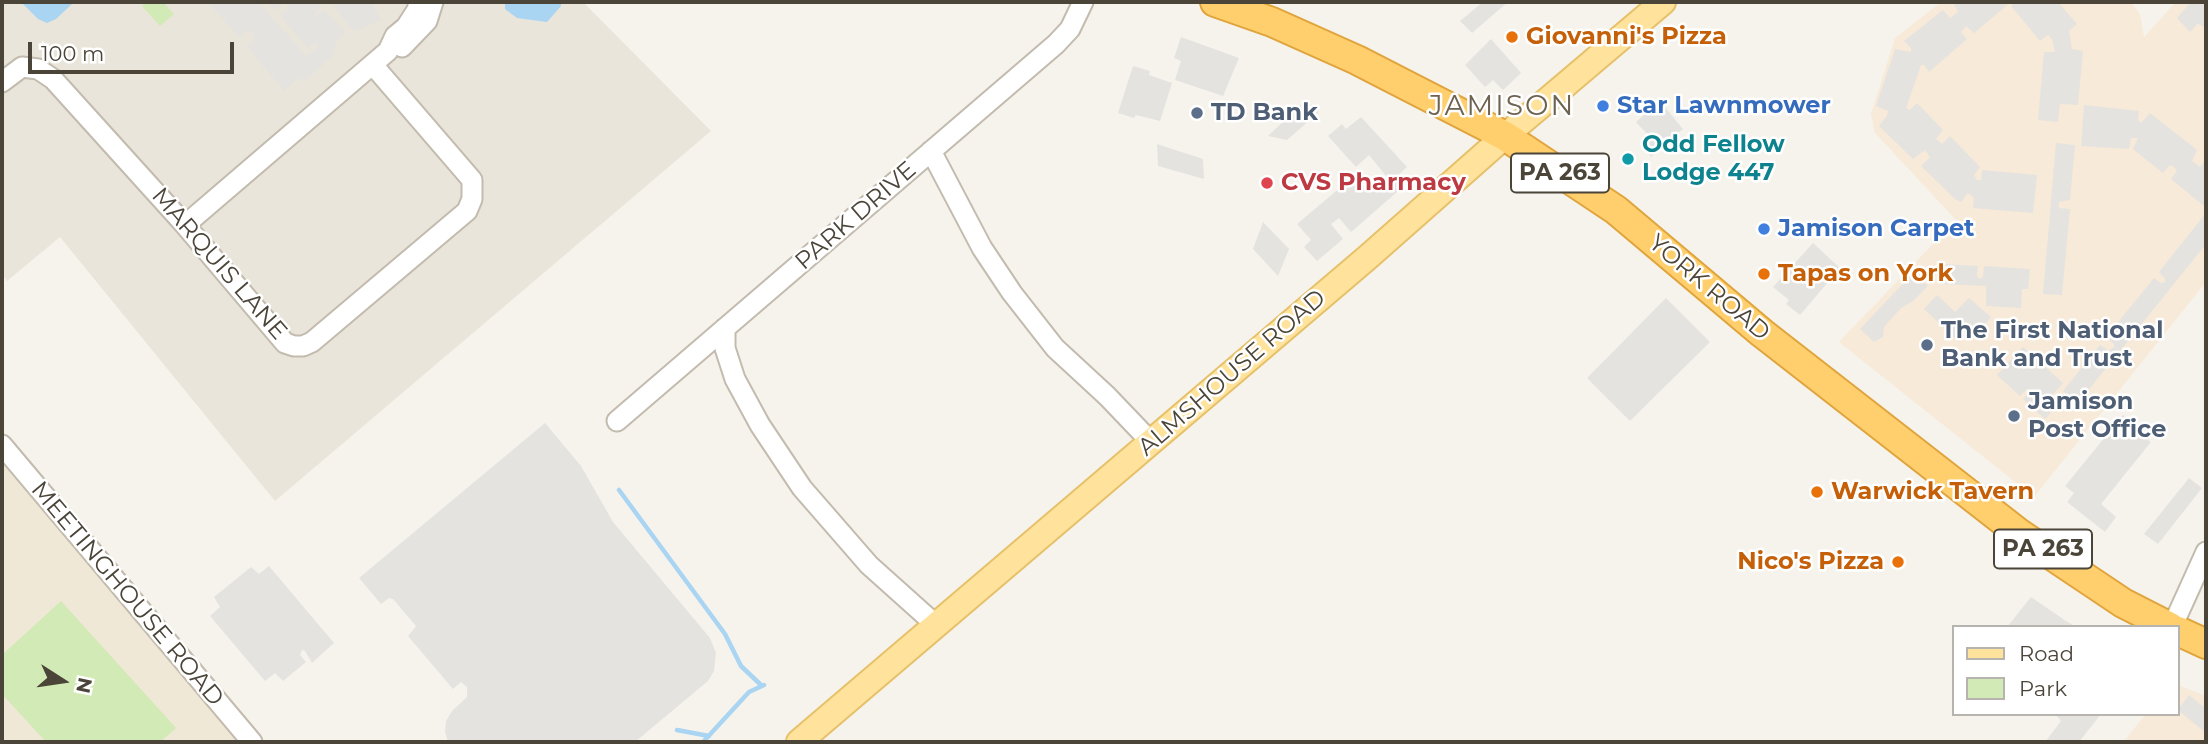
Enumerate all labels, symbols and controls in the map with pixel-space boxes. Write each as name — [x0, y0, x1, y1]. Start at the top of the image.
place label: Giovanni's Pizza — [1526, 23, 1727, 51]
scale bar — [32, 28, 238, 72]
marker: Giovanni's Pizza — [1504, 29, 1520, 45]
text: 100 m — [41, 41, 104, 66]
district label: JAMISON — [1430, 90, 1574, 124]
place label: Star Lawnmower — [1617, 92, 1831, 120]
marker: Star Lawnmower — [1595, 98, 1611, 114]
place label: TD Bank — [1211, 99, 1318, 127]
marker: TD Bank — [1189, 105, 1205, 121]
place label: Odd Fellow Lodge 447 — [1642, 131, 1785, 187]
marker: Odd Fellow Lodge 447 — [1620, 151, 1636, 167]
road number: PA 263 — [1511, 154, 1609, 192]
street label: PARK DRIVE — [790, 156, 922, 276]
place label: CVS Pharmacy — [1281, 169, 1466, 197]
marker: CVS Pharmacy — [1259, 175, 1275, 191]
street label: MARQUIS LANE — [145, 182, 293, 346]
place label: Jamison Carpet — [1778, 215, 1975, 243]
marker: Jamison Carpet — [1756, 221, 1772, 237]
street label: YORK ROAD — [1642, 229, 1776, 347]
place label: Tapas on York — [1778, 260, 1953, 288]
marker: Tapas on York — [1756, 266, 1772, 282]
street label: ALMSHOUSE ROAD — [1132, 284, 1332, 462]
place label: The First National Bank and Trust — [1941, 317, 2164, 373]
marker: The First National Bank and Trust — [1919, 337, 1935, 353]
place label: Jamison Post Office — [2028, 388, 2166, 444]
marker: Jamison Post Office — [2006, 408, 2022, 424]
street label: MEETINGHOUSE ROAD — [25, 476, 229, 712]
place label: Warwick Tavern — [1831, 478, 2034, 506]
marker: Warwick Tavern — [1809, 484, 1825, 500]
road number: PA 263 — [1994, 530, 2092, 568]
place label: Nico's Pizza — [1737, 548, 1884, 576]
marker: Nico's Pizza — [1890, 554, 1906, 570]
legend — [1952, 625, 2180, 716]
text: Road — [2019, 641, 2074, 666]
north arrow — [28, 646, 98, 716]
text: Park — [2019, 676, 2067, 701]

